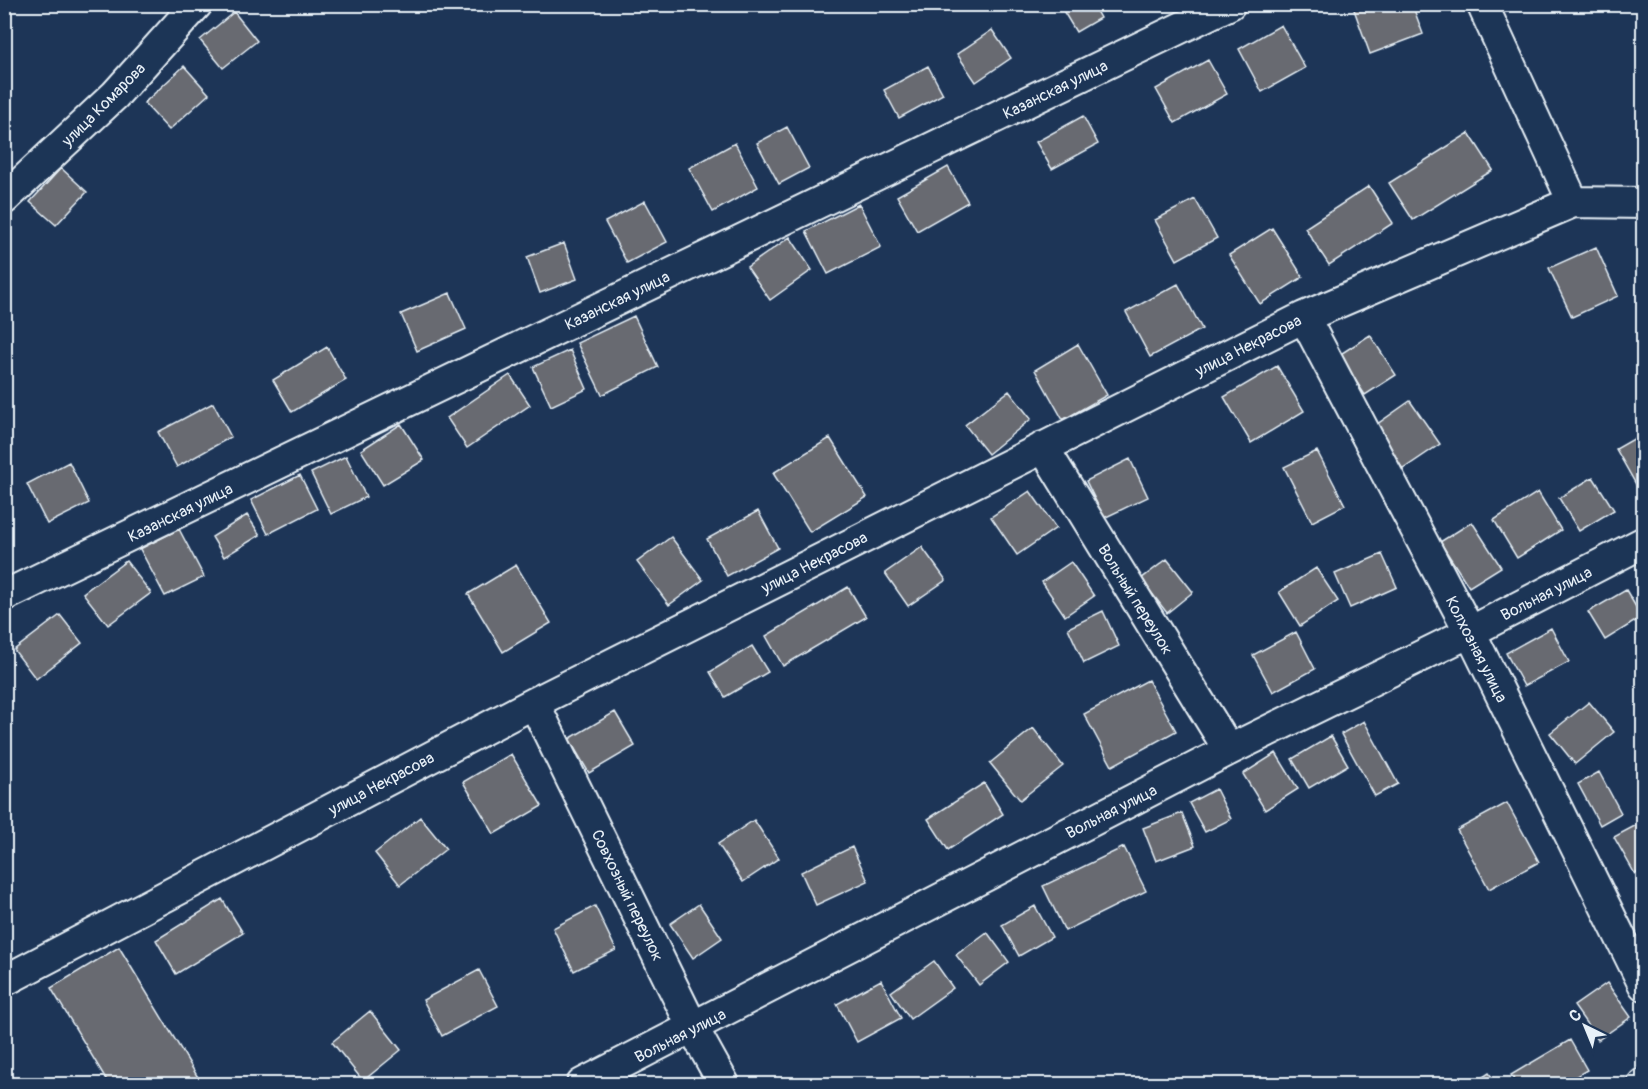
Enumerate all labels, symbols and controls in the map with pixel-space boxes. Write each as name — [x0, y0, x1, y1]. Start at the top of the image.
street label: Казанская улица — [1000, 56, 1111, 124]
street label: улица Комарова — [57, 59, 150, 152]
street label: Казанская улица — [562, 267, 673, 335]
street label: улица Некрасова — [1191, 311, 1305, 382]
street label: Казанская улица — [125, 479, 236, 547]
street label: улица Некрасова — [757, 528, 871, 599]
street label: Вольный переулок — [1093, 541, 1177, 658]
street label: Вольная улица — [1498, 562, 1595, 625]
street label: Колхозная улица — [1441, 593, 1512, 706]
street label: улица Некрасова — [324, 748, 438, 821]
street label: Вольная улица — [1063, 780, 1160, 843]
street label: Совхозный переулок — [587, 827, 668, 964]
north arrow — [1555, 996, 1615, 1056]
street label: Вольная улица — [632, 1004, 729, 1067]
text: С — [1565, 1005, 1586, 1026]

